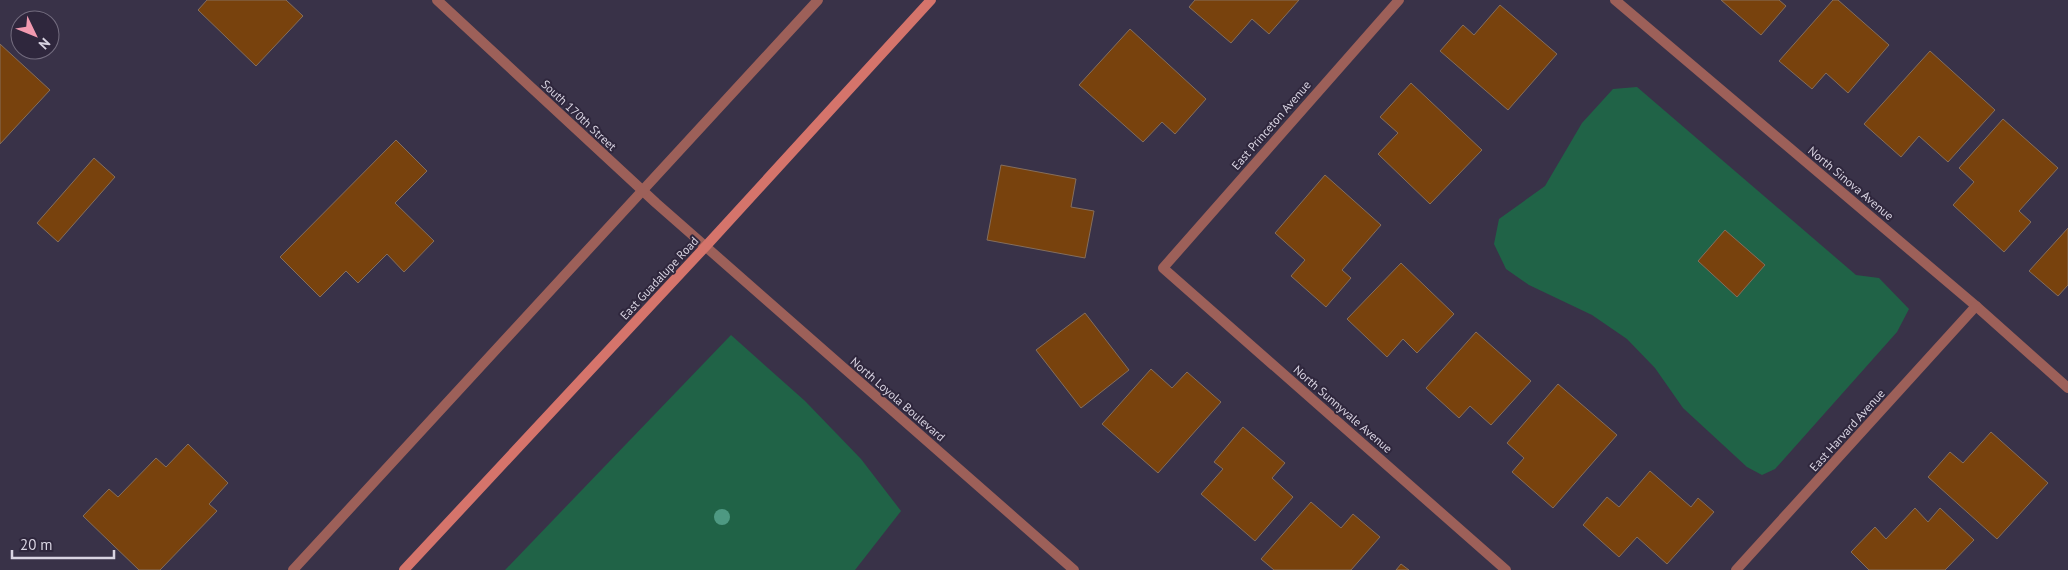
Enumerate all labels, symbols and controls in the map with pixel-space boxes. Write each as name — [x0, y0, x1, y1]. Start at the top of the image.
north arrow — [10, 10, 60, 60]
text: N — [35, 34, 54, 53]
street label: South 170th Street — [538, 76, 620, 154]
street label: East Princeton Avenue — [1228, 77, 1314, 173]
street label: North Sinova Avenue — [1805, 143, 1897, 223]
street label: East Guadalupe Road — [617, 233, 701, 323]
street label: North Loyola Boulevard — [848, 354, 948, 444]
street label: North Sunnyvale Avenue — [1291, 362, 1395, 456]
street label: East Harvard Avenue — [1806, 386, 1888, 474]
scale bar — [12, 528, 115, 560]
text: 20 m — [20, 535, 53, 554]

